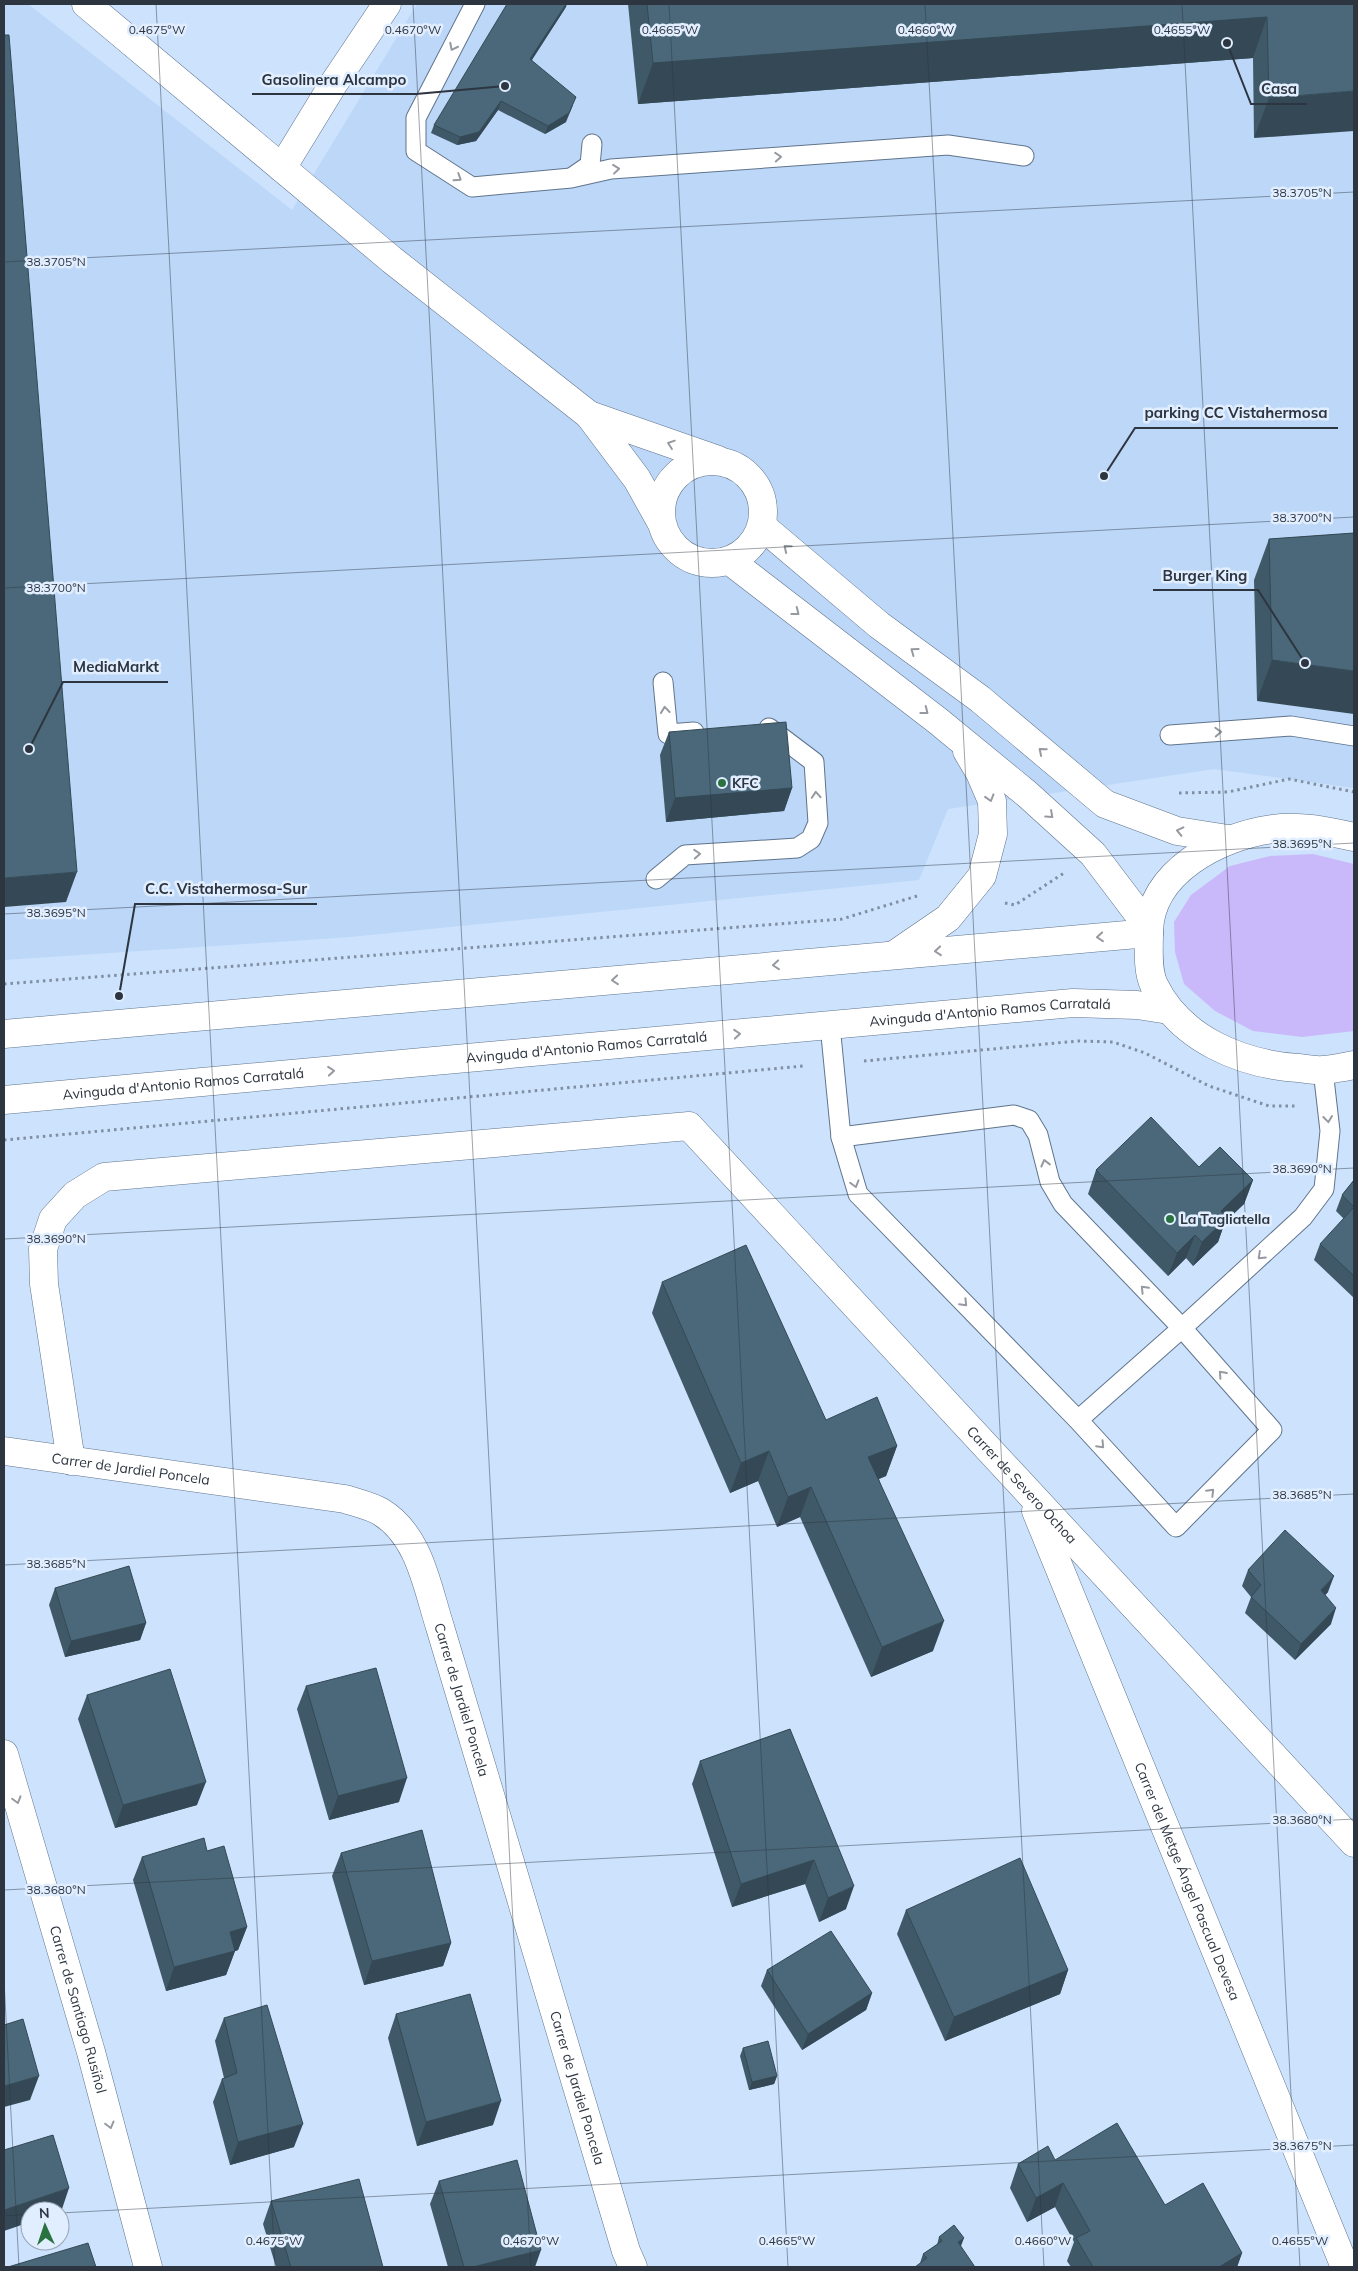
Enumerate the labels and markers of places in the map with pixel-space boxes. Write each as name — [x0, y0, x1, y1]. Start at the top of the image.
callout: Gasolinera Alcampo — [252, 64, 416, 94]
callout: Casa — [1251, 74, 1307, 104]
callout: parking CC Vistahermosa — [1135, 398, 1338, 428]
callout: Burger King — [1153, 560, 1258, 590]
callout: MediaMarkt — [63, 652, 168, 682]
place label: KFC — [732, 774, 759, 792]
marker: KFC — [716, 777, 728, 789]
callout: C.C. Vistahermosa-Sur — [135, 874, 317, 904]
place label: La Tagliatella — [1180, 1210, 1270, 1228]
marker: La Tagliatella — [1164, 1213, 1176, 1225]

